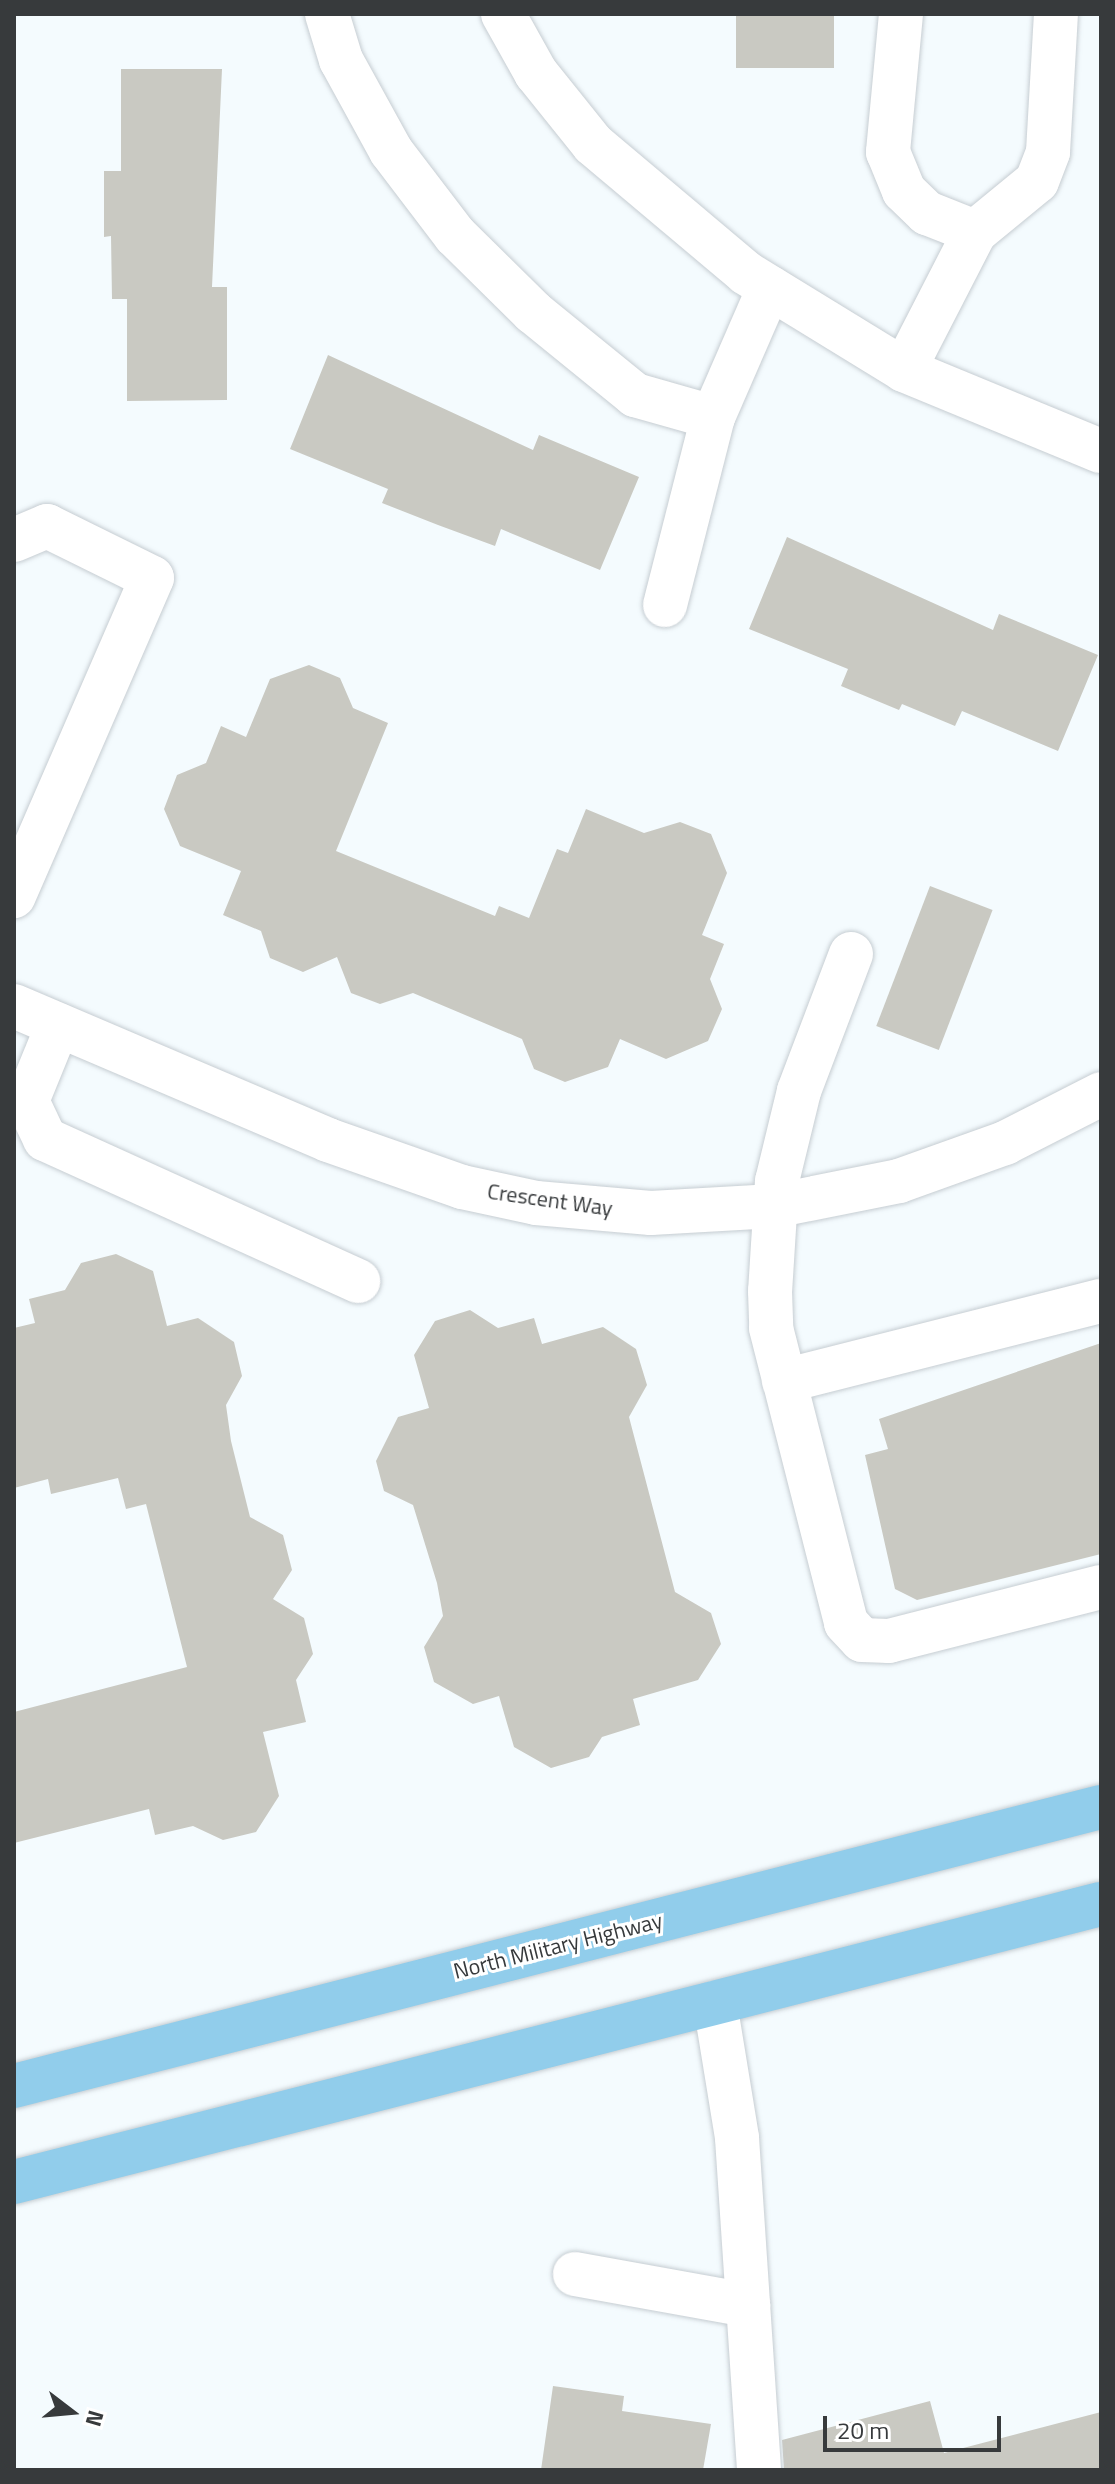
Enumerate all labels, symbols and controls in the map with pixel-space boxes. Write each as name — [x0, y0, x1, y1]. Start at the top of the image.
street label: Crescent Way — [486, 1178, 614, 1222]
street label: North Military Highway — [451, 1907, 665, 1985]
north arrow — [32, 2372, 112, 2452]
scale bar — [827, 2400, 1005, 2450]
text: N — [77, 2407, 114, 2431]
text: 20 m — [837, 2412, 889, 2448]

